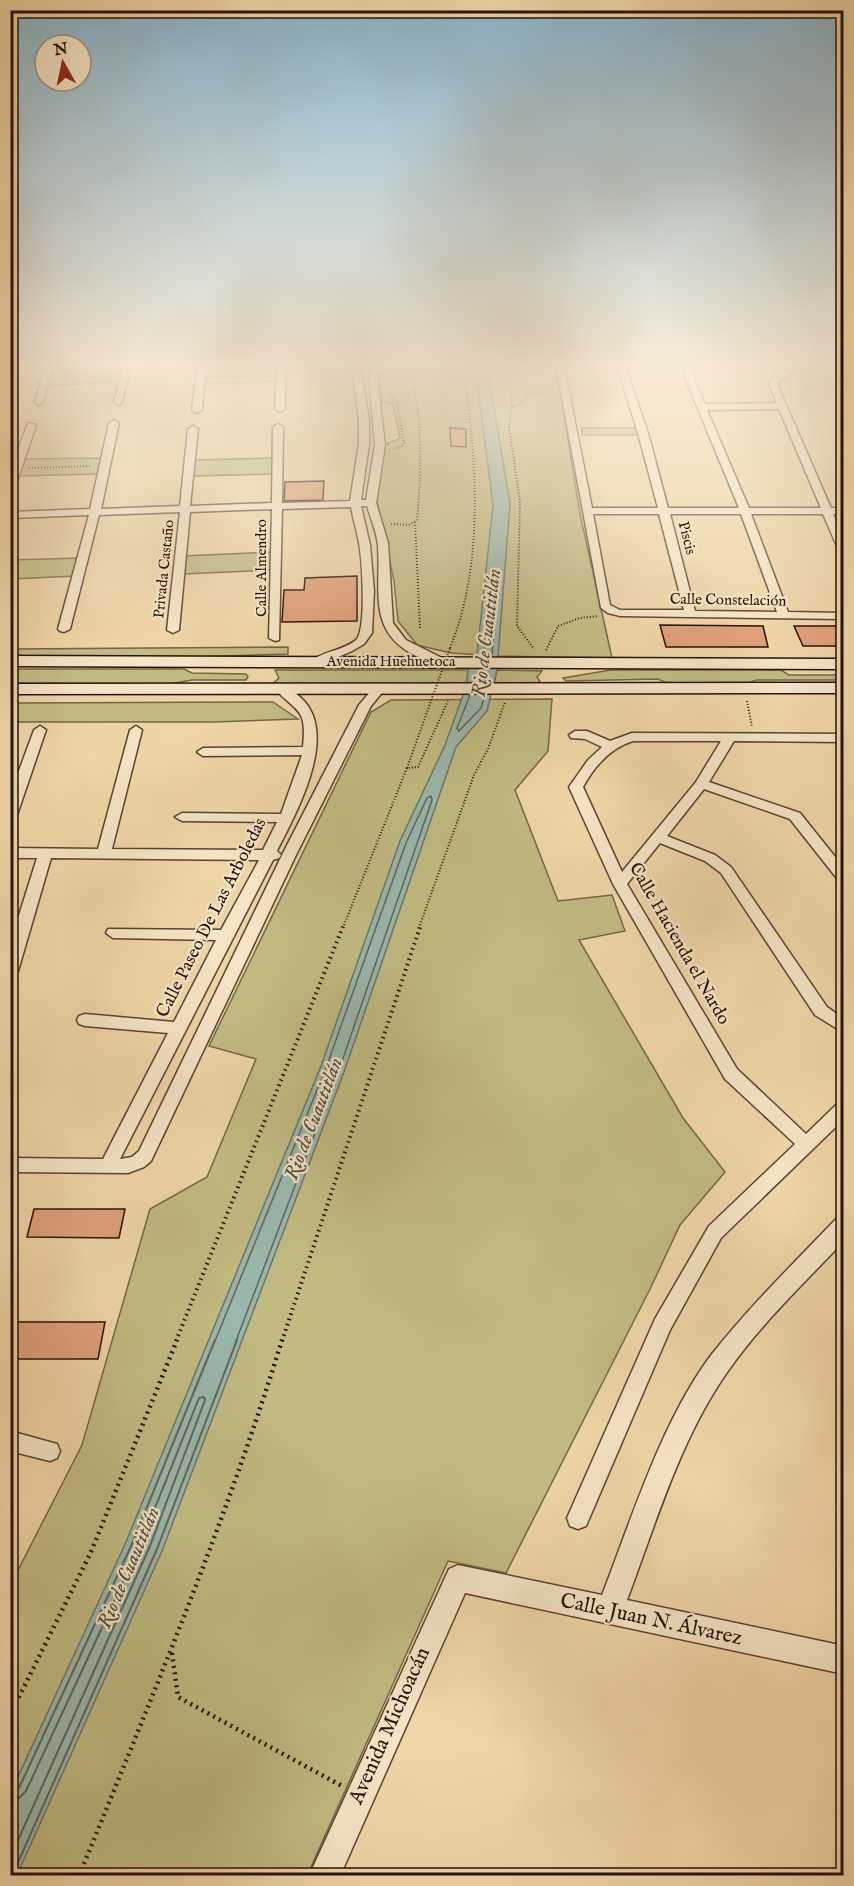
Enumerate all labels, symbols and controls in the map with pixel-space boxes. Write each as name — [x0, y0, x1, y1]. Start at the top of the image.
north arrow — [33, 33, 93, 93]
text: N — [52, 39, 70, 61]
street label: Privada Castaño — [149, 519, 179, 619]
street label: Calle Almendro — [252, 519, 271, 617]
street label: Piscis — [674, 519, 700, 557]
water label: Rio de Cuautitlán — [467, 567, 507, 699]
street label: Calle Constelación — [670, 589, 786, 611]
street label: Avenida Huehuetoca — [326, 652, 456, 671]
street label: Calle Paseo De Las Arboledas — [152, 814, 272, 1022]
street label: Calle Hacienda el Nardo — [623, 859, 735, 1029]
water label: Rio de Cuautitlán — [279, 1054, 349, 1184]
water label: Rio de Cuautitlán — [92, 1504, 166, 1632]
street label: Calle Juan N. Álvarez — [558, 1587, 745, 1653]
street label: Avenida Michoacán — [343, 1643, 437, 1810]

